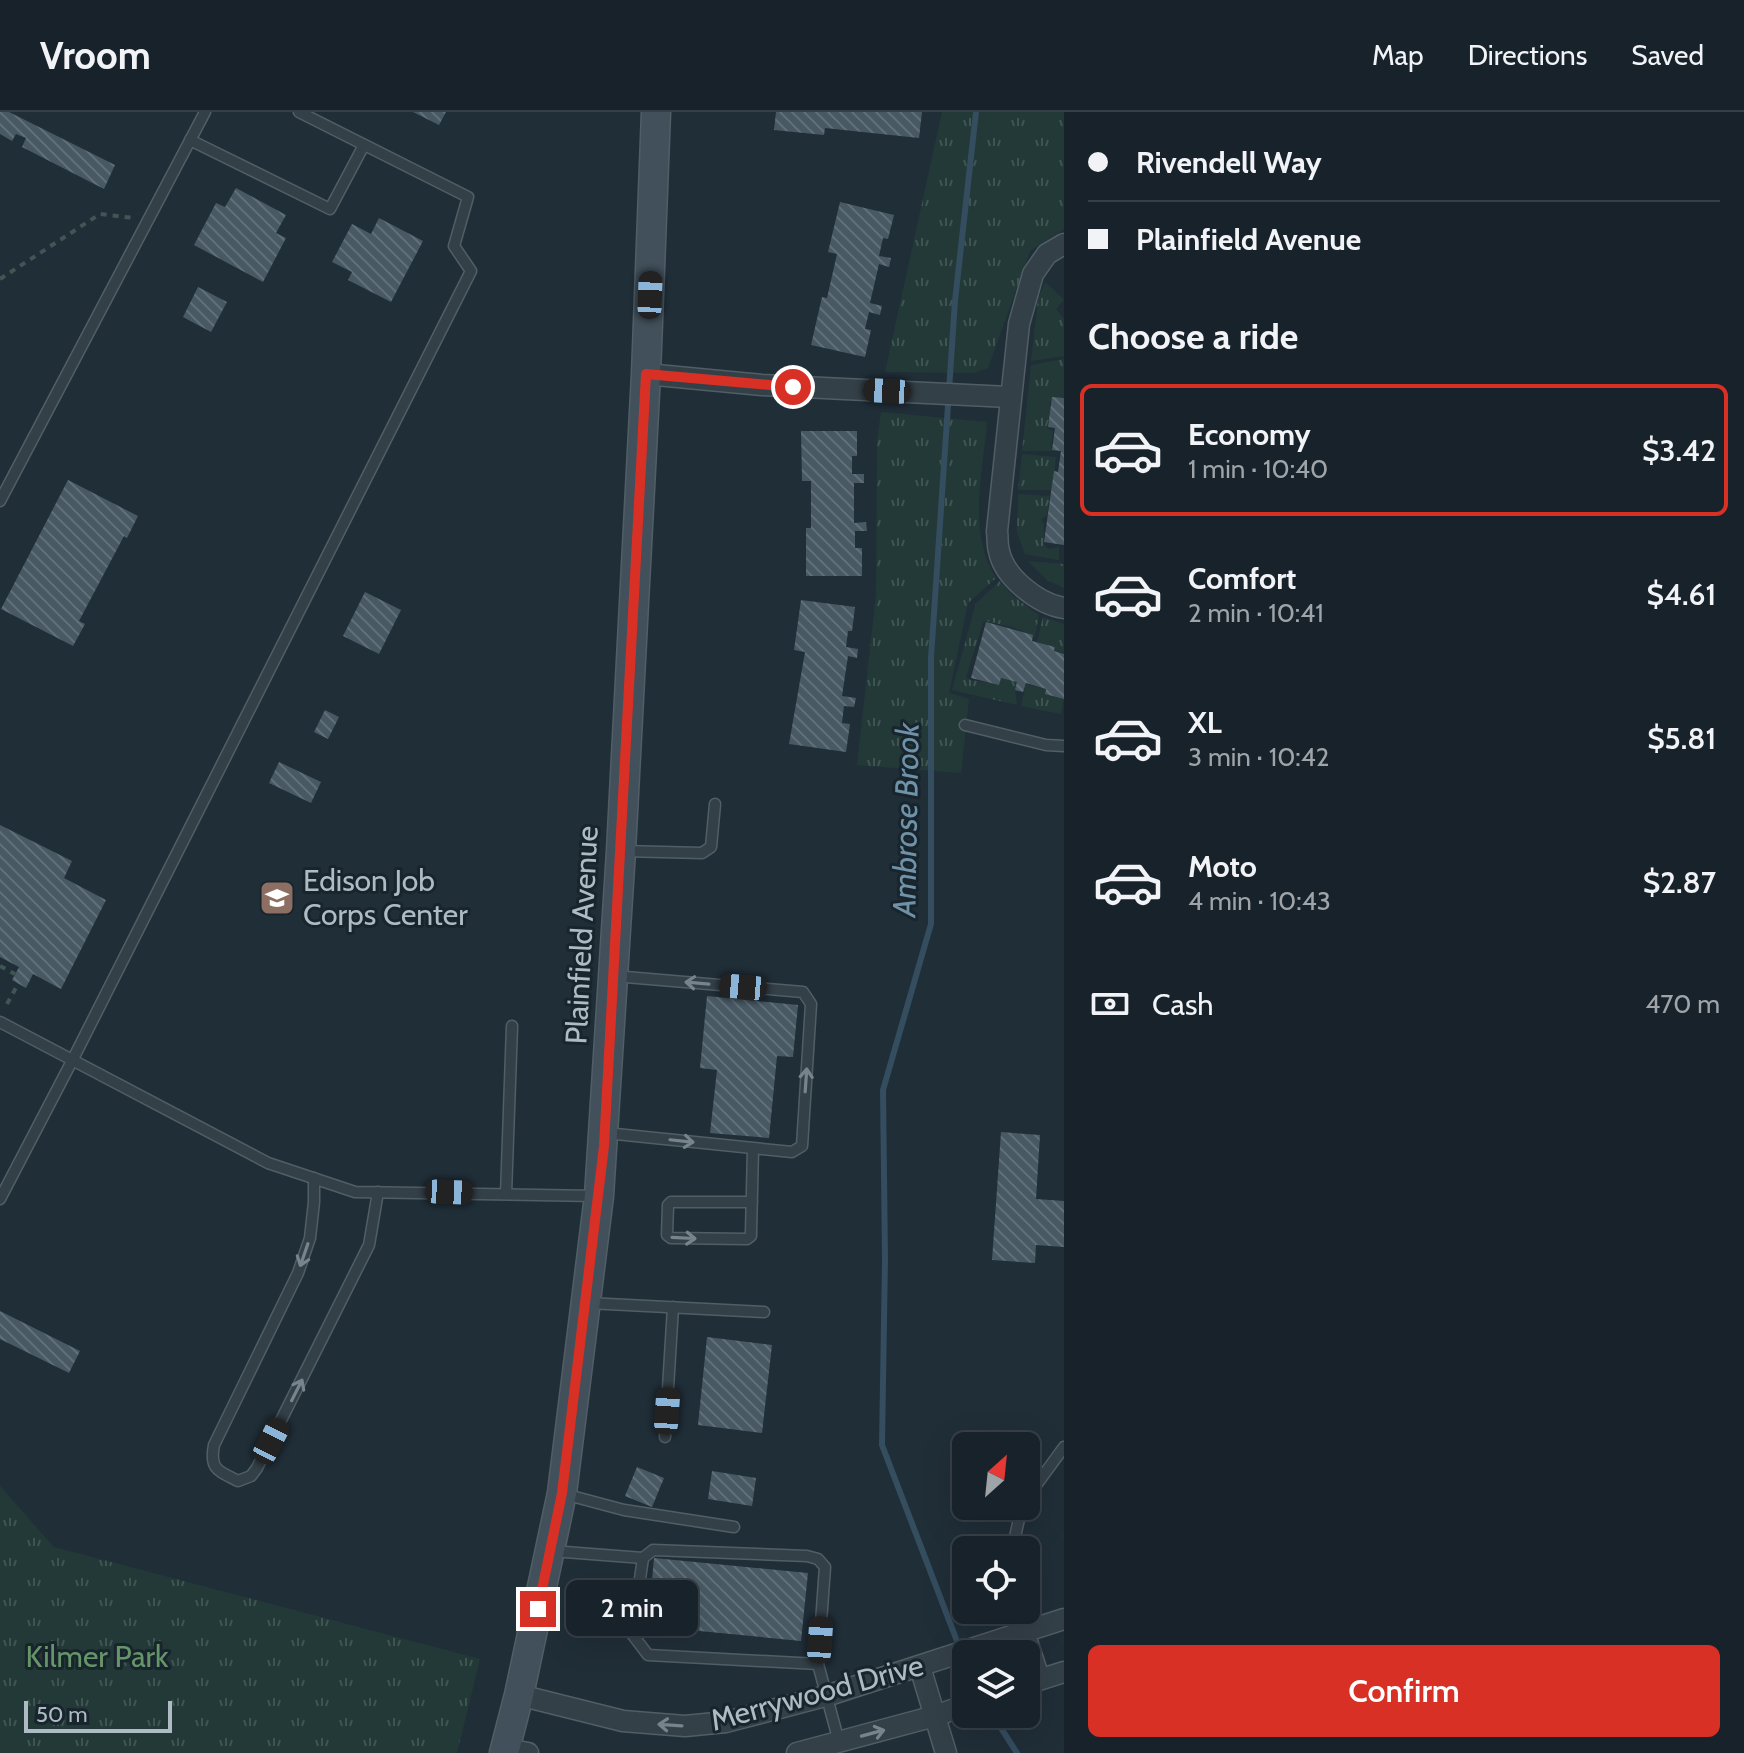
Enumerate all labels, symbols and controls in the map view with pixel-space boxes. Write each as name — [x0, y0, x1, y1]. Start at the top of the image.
text: Vroom — [40, 32, 151, 79]
text: Map — [1372, 38, 1424, 72]
text: Directions — [1468, 38, 1587, 72]
text: Saved — [1631, 38, 1704, 72]
text: Rivendell Way — [1136, 144, 1322, 181]
text: Plainfield Avenue — [1136, 221, 1361, 258]
car — [637, 271, 663, 319]
text: Choose a ride — [1088, 314, 1298, 358]
route start — [775, 369, 811, 405]
car — [862, 378, 912, 404]
icon: car — [1092, 414, 1164, 486]
text: Economy — [1188, 416, 1311, 453]
text: $3.42 — [1642, 432, 1716, 469]
text: 1 min · 10:40 — [1188, 453, 1328, 485]
icon: car — [1092, 558, 1164, 630]
text: Comfort — [1188, 560, 1296, 597]
text: $4.61 — [1647, 576, 1716, 613]
text: 2 min · 10:41 — [1188, 597, 1324, 629]
icon: car — [1092, 702, 1164, 774]
text: XL — [1188, 704, 1222, 741]
text: $5.81 — [1647, 720, 1716, 757]
water label: Ambrose Brook — [884, 721, 927, 919]
text: 3 min · 10:42 — [1188, 741, 1329, 773]
street label: Plainfield Avenue — [557, 825, 606, 1045]
icon: car — [1092, 846, 1164, 918]
text: Moto — [1188, 848, 1257, 885]
place label: Edison Job Corps Center — [303, 862, 468, 933]
text: $2.87 — [1643, 864, 1716, 901]
school or university icon: Edison Job Corps Center — [258, 879, 296, 917]
text: 4 min · 10:43 — [1188, 885, 1331, 917]
car — [718, 973, 768, 1001]
one-way arrow — [684, 975, 711, 990]
icon: cash — [1088, 982, 1132, 1026]
text: Cash — [1152, 986, 1214, 1023]
text: 470 m — [1645, 988, 1720, 1020]
one-way arrow — [799, 1067, 814, 1094]
one-way arrow — [668, 1134, 695, 1149]
car — [425, 1179, 473, 1205]
one-way arrow — [670, 1230, 697, 1245]
one-way arrow — [295, 1242, 310, 1267]
one-way arrow — [289, 1379, 305, 1403]
car — [653, 1386, 681, 1436]
car — [249, 1414, 293, 1468]
north arrow — [952, 1432, 1040, 1520]
map controls — [952, 1432, 1040, 1728]
button: locate — [952, 1536, 1040, 1624]
callout: 2 min — [566, 1581, 698, 1637]
route end — [520, 1591, 556, 1627]
text: 2 min — [601, 1592, 663, 1624]
car — [806, 1615, 834, 1665]
park label: Kilmer Park — [25, 1638, 169, 1675]
button: layers — [952, 1640, 1040, 1728]
button: Confirm — [1088, 1645, 1720, 1737]
street label: Merrywood Drive — [706, 1646, 927, 1739]
scale bar — [24, 1697, 172, 1733]
text: 50 m — [36, 1701, 88, 1728]
one-way arrow — [657, 1717, 684, 1732]
one-way arrow — [859, 1724, 885, 1739]

